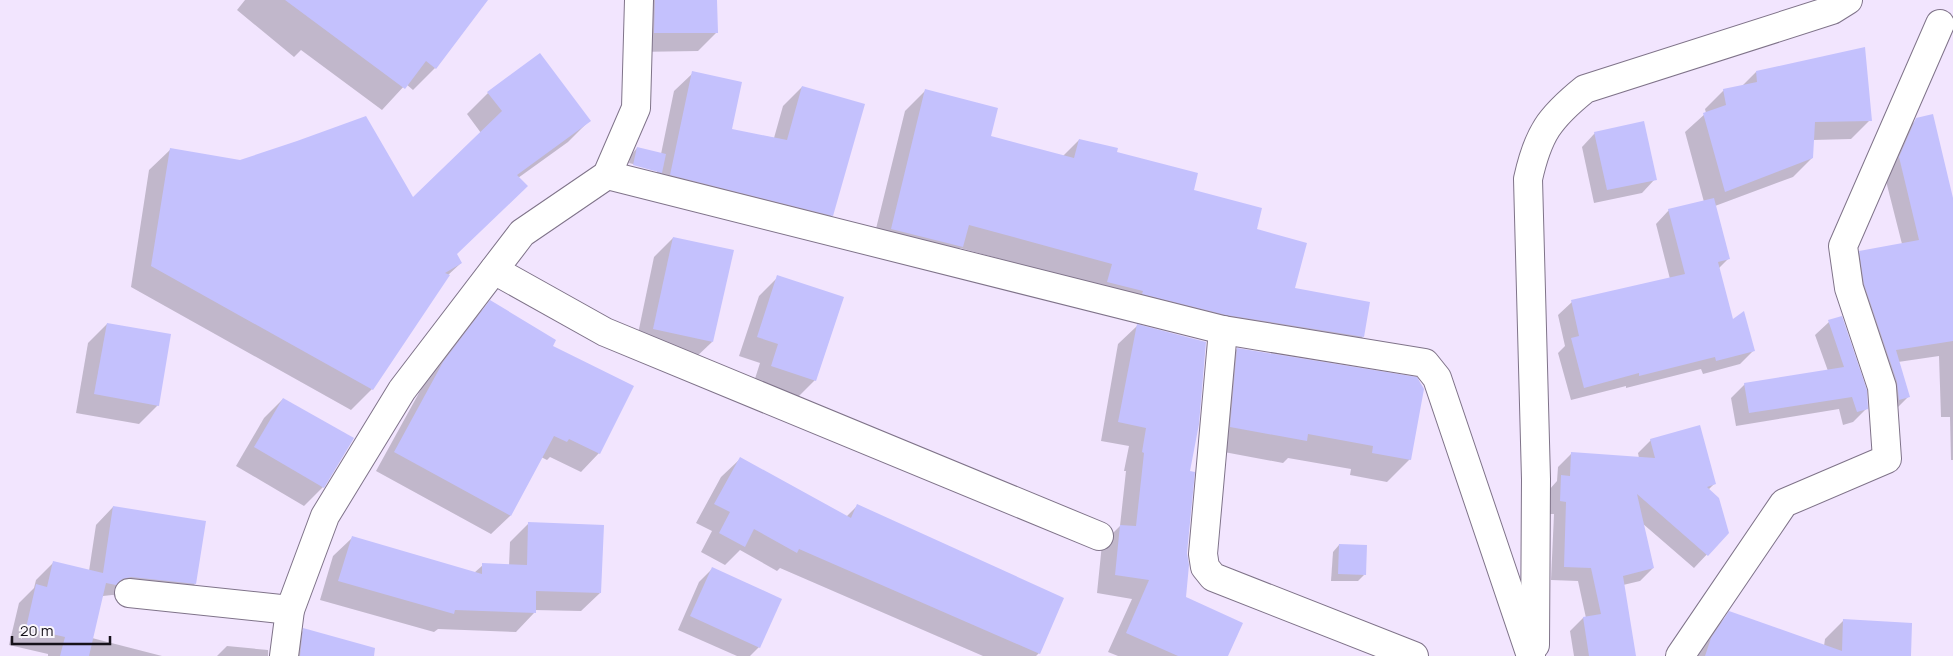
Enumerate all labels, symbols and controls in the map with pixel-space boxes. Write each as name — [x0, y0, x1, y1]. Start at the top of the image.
scale bar — [12, 614, 110, 646]
text: 20 m — [20, 620, 53, 641]

